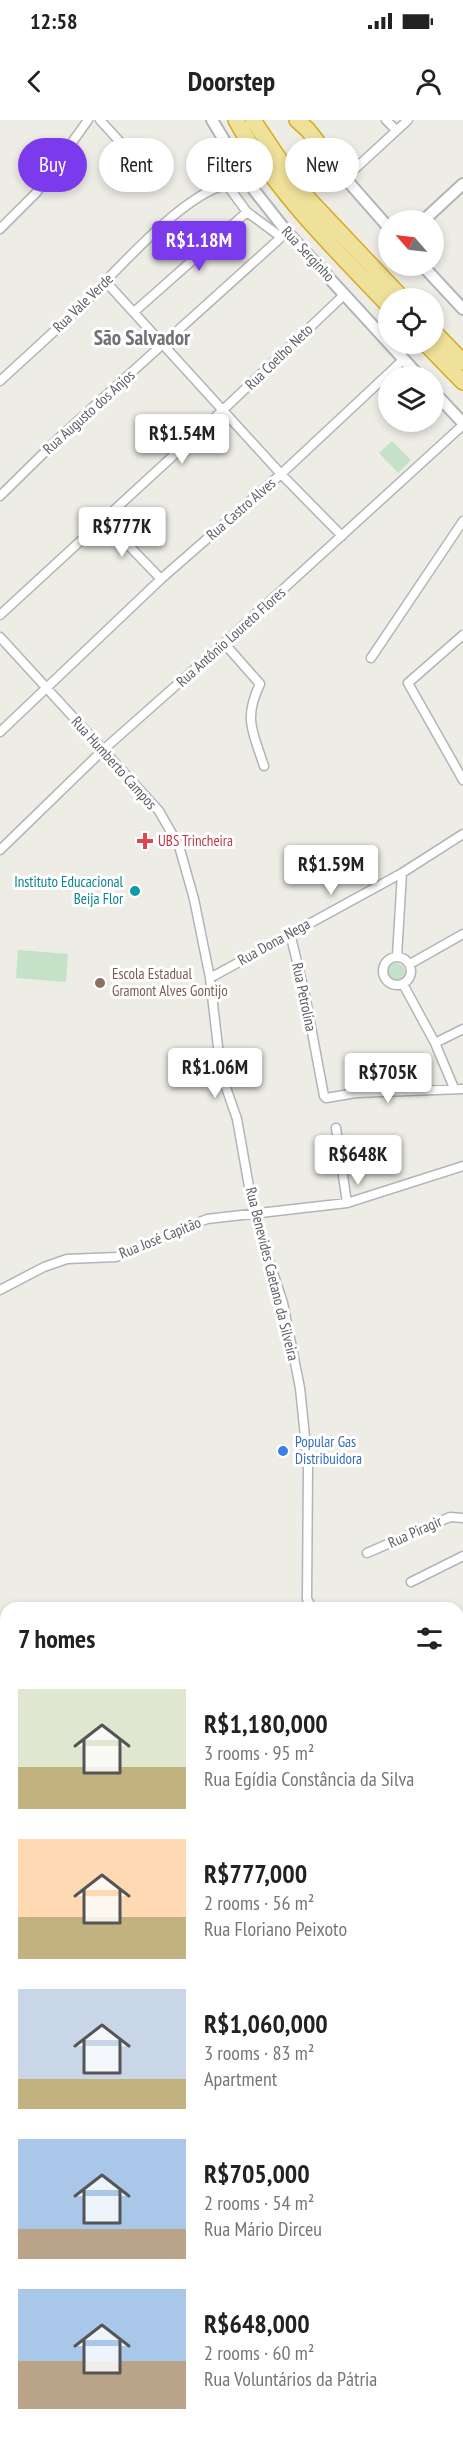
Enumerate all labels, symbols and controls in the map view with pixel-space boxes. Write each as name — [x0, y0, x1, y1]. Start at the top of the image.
text: 12:58 — [30, 7, 78, 35]
text: Doorstep — [188, 64, 275, 98]
icon: back — [18, 65, 51, 98]
icon: person — [412, 65, 445, 98]
chip: Buy — [18, 138, 87, 192]
chip: Rent — [99, 138, 174, 192]
chip: Filters — [186, 138, 273, 192]
chip: New — [285, 138, 359, 192]
north arrow — [378, 210, 444, 276]
map controls — [378, 210, 444, 432]
pin: R$1.18M — [144, 221, 254, 272]
street label: Rua Serginho — [278, 222, 339, 285]
text: R$1.18M — [166, 227, 232, 253]
street label: Rua Vale Verde — [49, 269, 117, 336]
button: locate — [378, 288, 444, 354]
street label: Rua Coelho Neto — [241, 320, 316, 394]
district label: São Salvador — [94, 324, 191, 351]
street label: Rua Augusto dos Anjos — [39, 365, 139, 458]
button: layers — [378, 366, 444, 432]
pin: R$1.54M — [127, 414, 237, 465]
text: R$1.54M — [149, 420, 215, 446]
street label: Rua Castro Alves — [202, 473, 279, 544]
pin: R$777K — [73, 507, 171, 558]
text: R$777K — [93, 513, 151, 539]
street label: Rua Antônio Loureto Flores — [172, 583, 289, 691]
street label: Rua Humberto Campos — [68, 712, 161, 813]
place label: UBS Trincheira — [158, 831, 233, 850]
marker: UBS Trincheira — [136, 832, 154, 850]
pin: R$1.59M — [276, 845, 386, 896]
text: R$1.59M — [298, 851, 364, 877]
place label: Instituto Educacional Beija Flor — [14, 872, 124, 908]
marker: Instituto Educacional Beija Flor — [128, 884, 142, 898]
street label: Rua Dona Nega — [234, 914, 313, 969]
street label: Rua Petrolina — [288, 961, 321, 1033]
place label: Escola Estadual Gramont Alves Gontijo — [112, 964, 228, 1000]
marker: Escola Estadual Gramont Alves Gontijo — [93, 976, 107, 990]
pin: R$1.06M — [160, 1048, 270, 1099]
pin: R$705K — [339, 1053, 437, 1104]
text: R$1.06M — [182, 1054, 248, 1080]
text: R$705K — [359, 1059, 417, 1085]
pin: R$648K — [309, 1135, 407, 1186]
text: R$648K — [329, 1141, 387, 1167]
street label: Rua Benevides Caetano da Silveira — [242, 1185, 303, 1363]
street label: Rua José Capitão — [116, 1213, 203, 1263]
place label: Popular Gas Distribuidora — [295, 1432, 362, 1468]
marker: Popular Gas Distribuidora — [276, 1444, 290, 1458]
street label: Rua Piragir — [385, 1511, 445, 1552]
text: 7 homes — [18, 1622, 95, 1655]
icon: filters — [413, 1622, 446, 1655]
text: R$1,180,000 — [204, 1707, 328, 1740]
icon: home — [66, 1713, 138, 1785]
text: 3 rooms · 95 m² — [204, 1740, 314, 1766]
text: Rua Egídia Constância da Silva — [204, 1766, 414, 1792]
text: R$777,000 — [204, 1857, 307, 1890]
icon: home — [66, 1863, 138, 1935]
text: 2 rooms · 56 m² — [204, 1890, 314, 1916]
text: Rua Floriano Peixoto — [204, 1916, 347, 1942]
text: R$1,060,000 — [204, 2007, 328, 2040]
icon: home — [66, 2013, 138, 2085]
text: 3 rooms · 83 m² — [204, 2040, 314, 2066]
text: Apartment — [204, 2066, 277, 2092]
text: R$705,000 — [204, 2157, 310, 2190]
icon: home — [66, 2163, 138, 2235]
text: 2 rooms · 54 m² — [204, 2190, 314, 2216]
text: Rua Mário Dirceu — [204, 2216, 322, 2242]
text: R$648,000 — [204, 2307, 310, 2340]
icon: home — [66, 2313, 138, 2385]
text: 2 rooms · 60 m² — [204, 2340, 314, 2366]
text: Rua Voluntários da Pátria — [204, 2366, 377, 2392]

